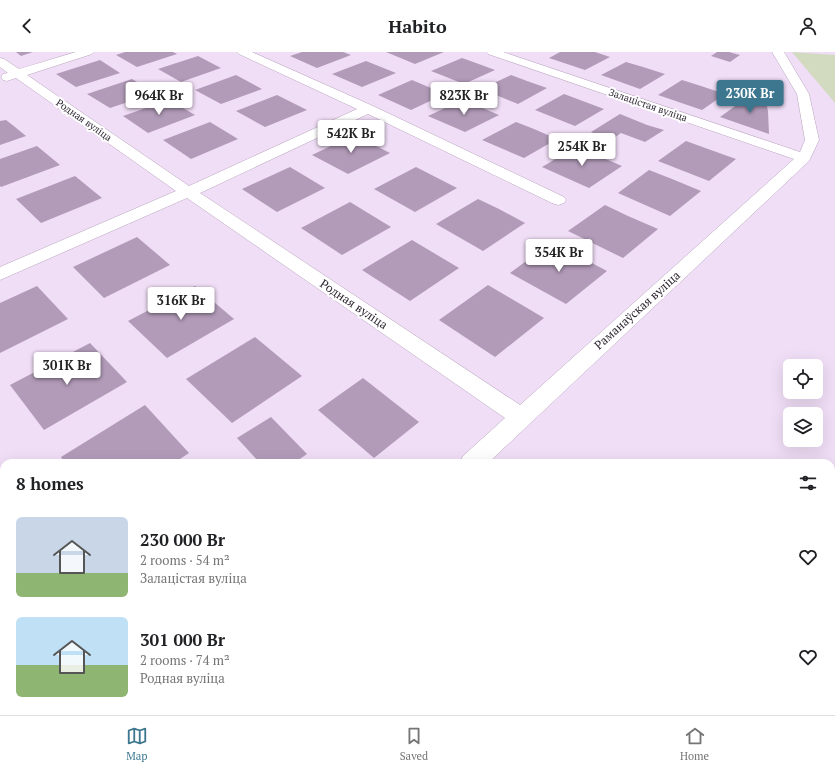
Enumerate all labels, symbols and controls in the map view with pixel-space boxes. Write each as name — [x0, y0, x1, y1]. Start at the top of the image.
text: Habito — [388, 14, 447, 38]
icon: back — [16, 15, 38, 37]
icon: person — [797, 15, 819, 37]
pin: 230K Br — [713, 80, 787, 114]
pin: 964K Br — [122, 82, 196, 116]
pin: 823K Br — [427, 82, 501, 116]
text: 230K Br — [726, 84, 774, 102]
street label: Залацістая вуліца — [607, 85, 689, 125]
text: 964K Br — [135, 86, 183, 104]
text: 823K Br — [440, 86, 488, 104]
street label: Родная вуліца — [54, 96, 114, 144]
pin: 542K Br — [314, 120, 388, 154]
text: 542K Br — [327, 124, 375, 142]
pin: 254K Br — [545, 133, 619, 167]
text: 254K Br — [558, 137, 606, 155]
pin: 354K Br — [522, 239, 596, 273]
text: 354K Br — [535, 243, 583, 261]
street label: Раманаўская вуліца — [591, 267, 683, 353]
street label: Родная вуліца — [317, 276, 391, 332]
pin: 316K Br — [144, 287, 218, 321]
text: 316K Br — [157, 291, 205, 309]
pin: 301K Br — [30, 352, 104, 386]
text: 301K Br — [43, 356, 91, 374]
map controls — [783, 359, 823, 447]
button: locate — [783, 359, 823, 399]
button: layers — [783, 407, 823, 447]
text: 8 homes — [16, 472, 84, 495]
icon: filters — [797, 472, 819, 494]
text: 230 000 Br — [140, 528, 225, 551]
icon: home — [48, 533, 96, 581]
icon: heart — [797, 546, 819, 568]
text: 2 rooms · 54 m² — [140, 551, 230, 569]
text: Залацістая вуліца — [140, 569, 247, 587]
text: 301 000 Br — [140, 628, 225, 651]
icon: home — [48, 633, 96, 681]
icon: heart — [797, 646, 819, 668]
text: 2 rooms · 74 m² — [140, 651, 230, 669]
text: Родная вуліца — [140, 669, 225, 687]
tab: Map — [126, 725, 148, 763]
tab: Saved — [400, 725, 428, 763]
tab: Home — [680, 725, 709, 763]

